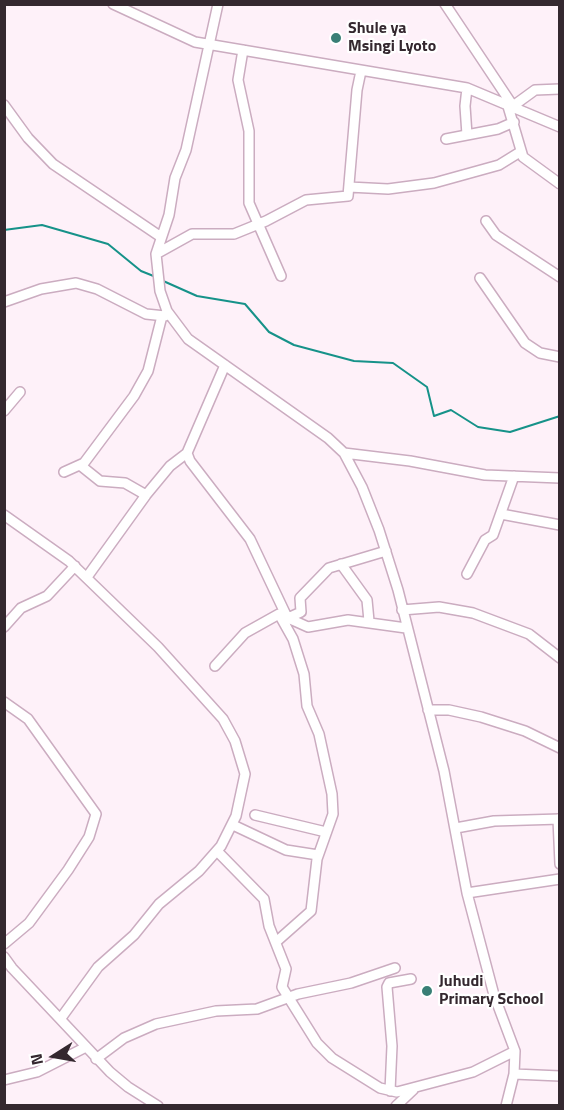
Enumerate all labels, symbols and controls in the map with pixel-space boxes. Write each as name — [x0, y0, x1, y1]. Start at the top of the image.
place label: Shule ya Msingi Lyoto — [348, 19, 436, 57]
marker: Shule ya Msingi Lyoto — [329, 31, 343, 45]
place label: Juhudi Primary School — [439, 972, 544, 1010]
marker: Juhudi Primary School — [420, 984, 434, 998]
north arrow — [24, 1026, 84, 1086]
text: N — [23, 1052, 49, 1067]

